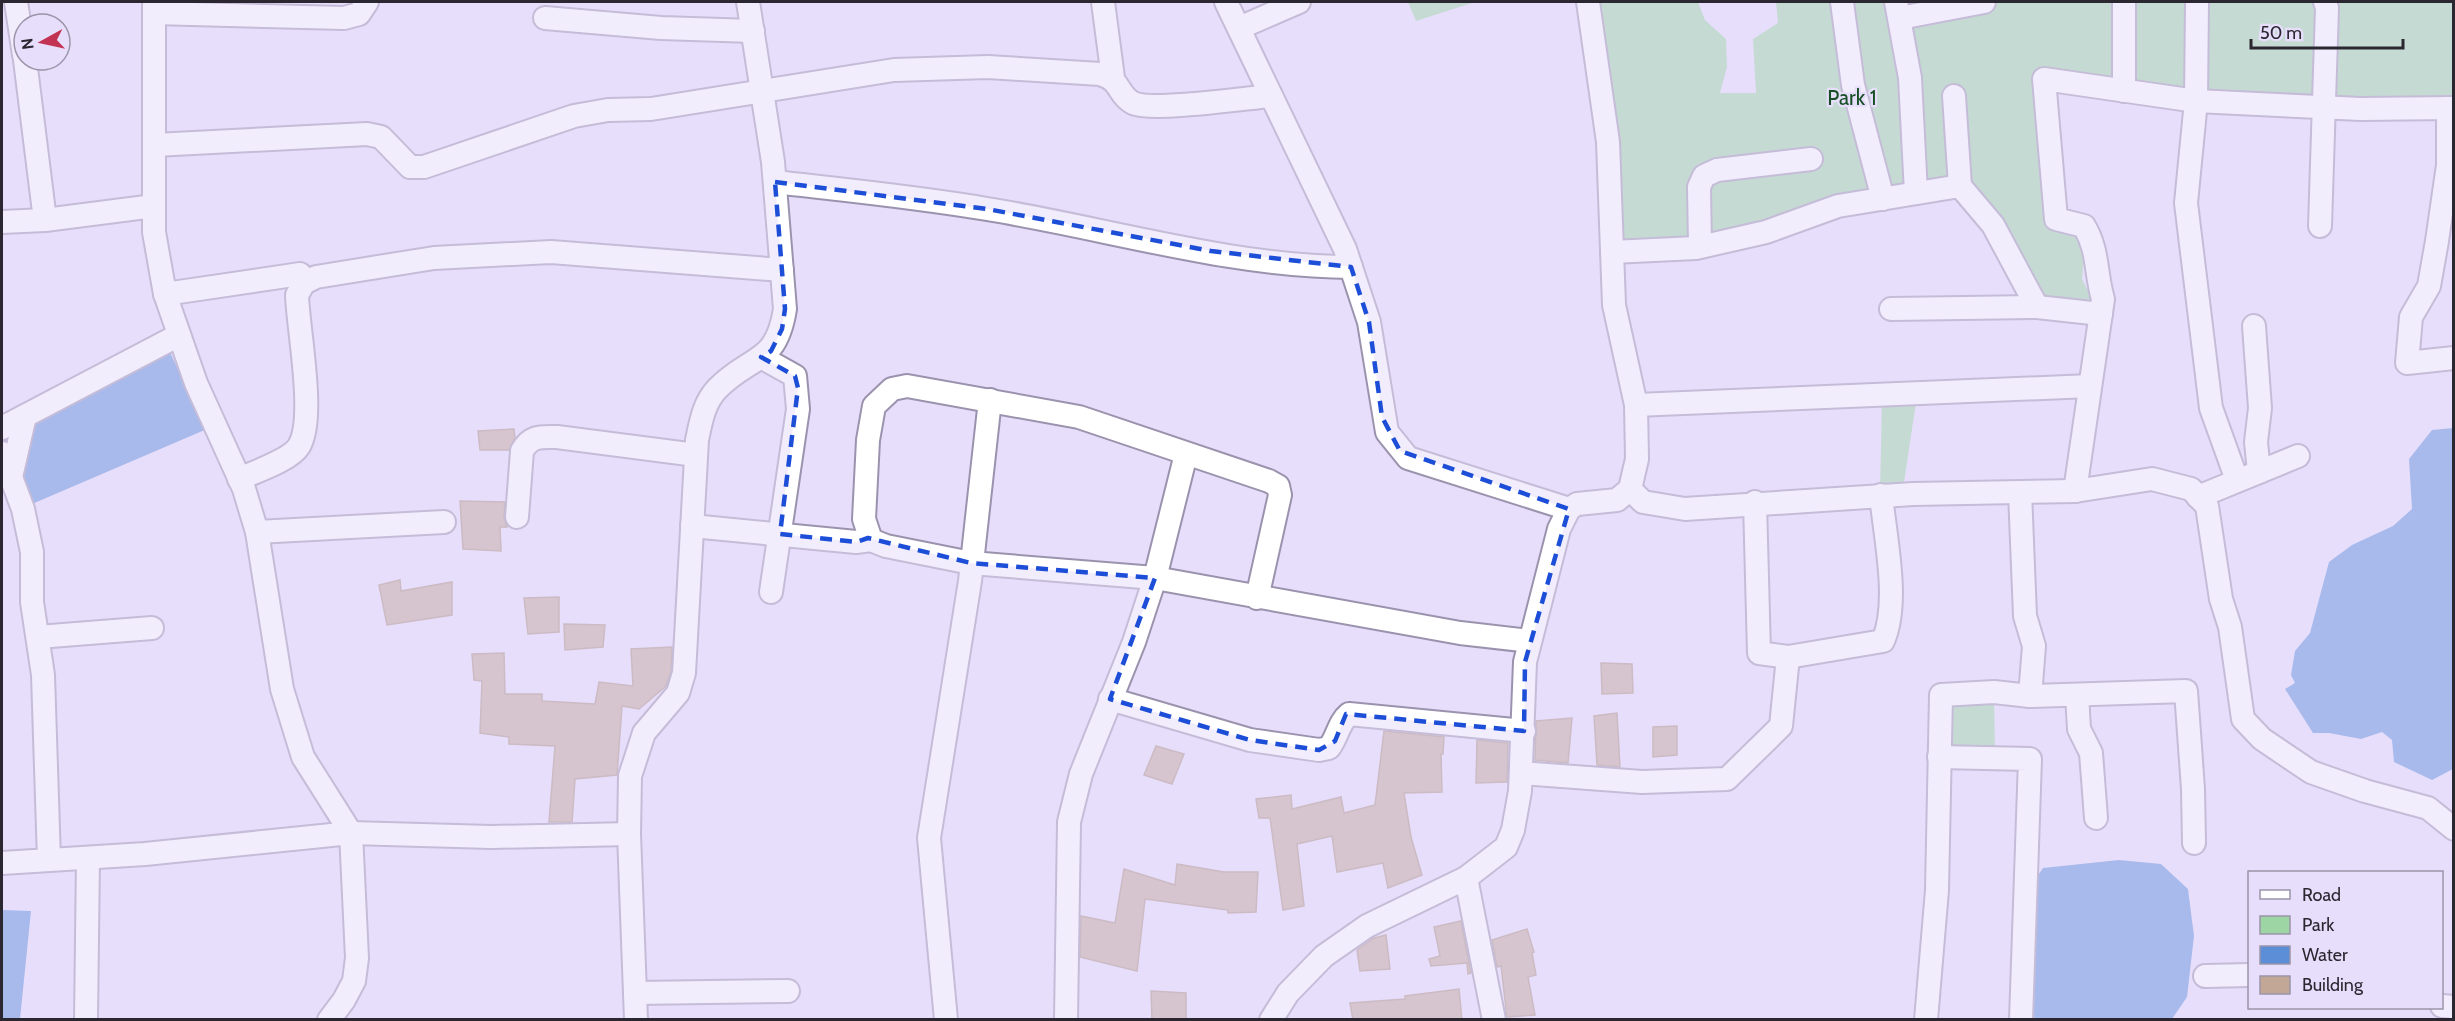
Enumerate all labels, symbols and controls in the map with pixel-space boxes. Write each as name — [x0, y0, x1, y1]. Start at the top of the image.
north arrow — [12, 12, 72, 72]
scale bar — [2251, 12, 2402, 50]
text: 50 m — [2260, 22, 2302, 44]
text: N — [17, 37, 38, 51]
park label: Park 1 — [1827, 85, 1877, 110]
legend — [2248, 871, 2443, 1009]
text: Road — [2302, 884, 2341, 906]
text: Park — [2302, 914, 2335, 936]
text: Water — [2302, 944, 2348, 966]
text: Building — [2302, 974, 2364, 996]

